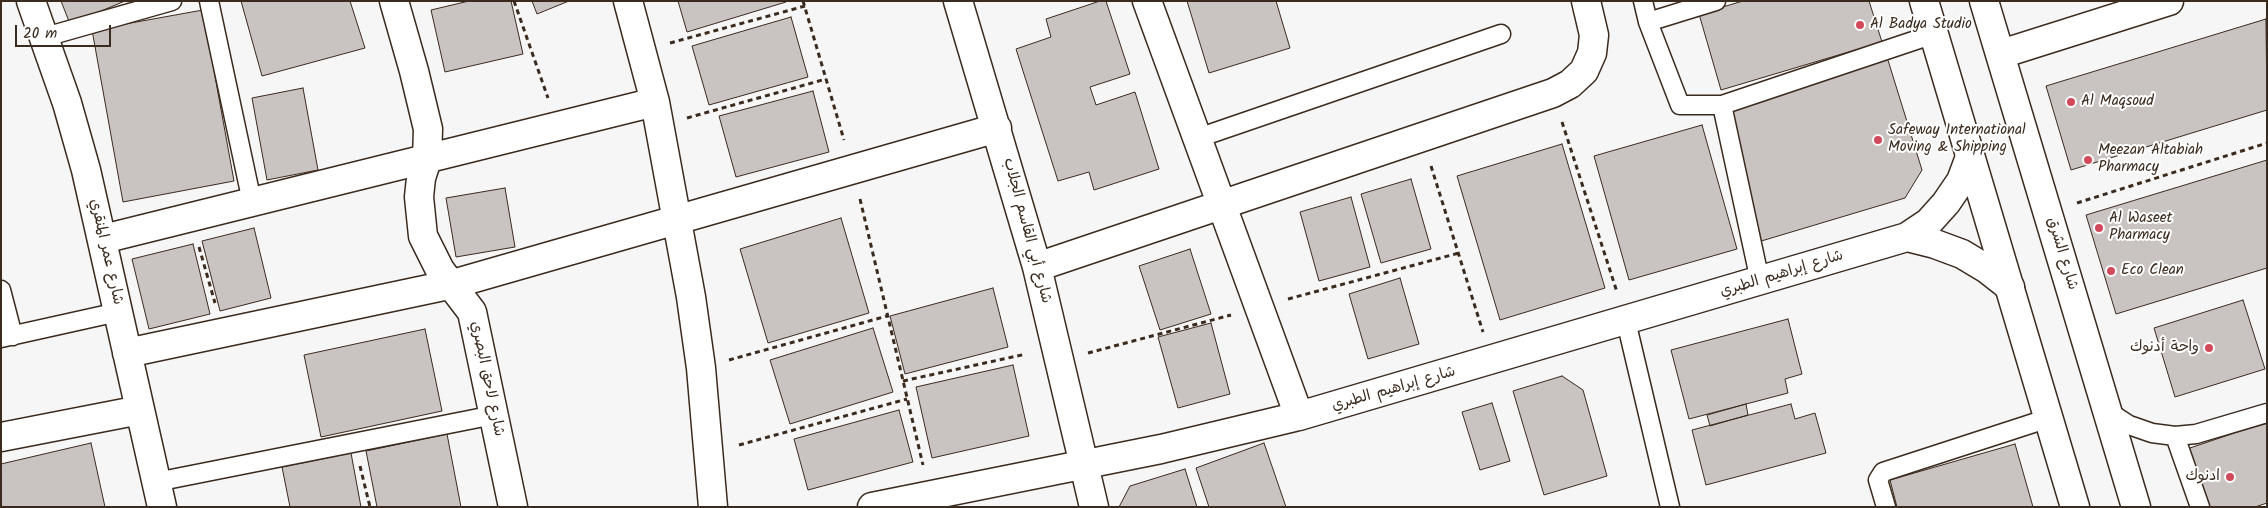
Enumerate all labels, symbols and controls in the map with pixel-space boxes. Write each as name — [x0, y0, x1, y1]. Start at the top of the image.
scale bar — [18, 15, 114, 47]
place label: Al Badya Studio — [1870, 16, 1972, 34]
marker: Al Badya Studio — [1854, 19, 1866, 31]
text: 20 m — [23, 22, 57, 46]
place label: Al Maqsoud — [2081, 93, 2154, 111]
marker: Al Maqsoud — [2065, 96, 2077, 108]
place label: Safeway International Moving & Shipping — [1888, 122, 2026, 157]
marker: Safeway International Moving & Shipping — [1872, 134, 1884, 146]
place label: Meezan Altabiah Pharmacy — [2098, 142, 2203, 177]
marker: Meezan Altabiah Pharmacy — [2082, 154, 2094, 166]
street label: شارع أبي القاسم الجلاب — [998, 156, 1054, 306]
street label: شارع عمر المنقري — [84, 197, 126, 307]
place label: Al Waseet Pharmacy — [2109, 210, 2172, 245]
street label: شارع الشرق — [2041, 215, 2081, 293]
marker: Al Waseet Pharmacy — [2093, 222, 2105, 234]
street label: شارع إبراهيم الطبري — [1718, 248, 1846, 302]
place label: Eco Clean — [2121, 262, 2184, 280]
marker: Eco Clean — [2105, 265, 2117, 277]
street label: شارع لاحق البصري — [465, 320, 507, 438]
place label: واحة أدنوك — [2130, 339, 2199, 357]
marker: واحة أدنوك — [2203, 342, 2215, 354]
street label: شارع إبراهيم الطبري — [1330, 364, 1458, 416]
place label: ادنوك — [2185, 468, 2220, 486]
marker: ادنوك — [2224, 471, 2236, 483]

